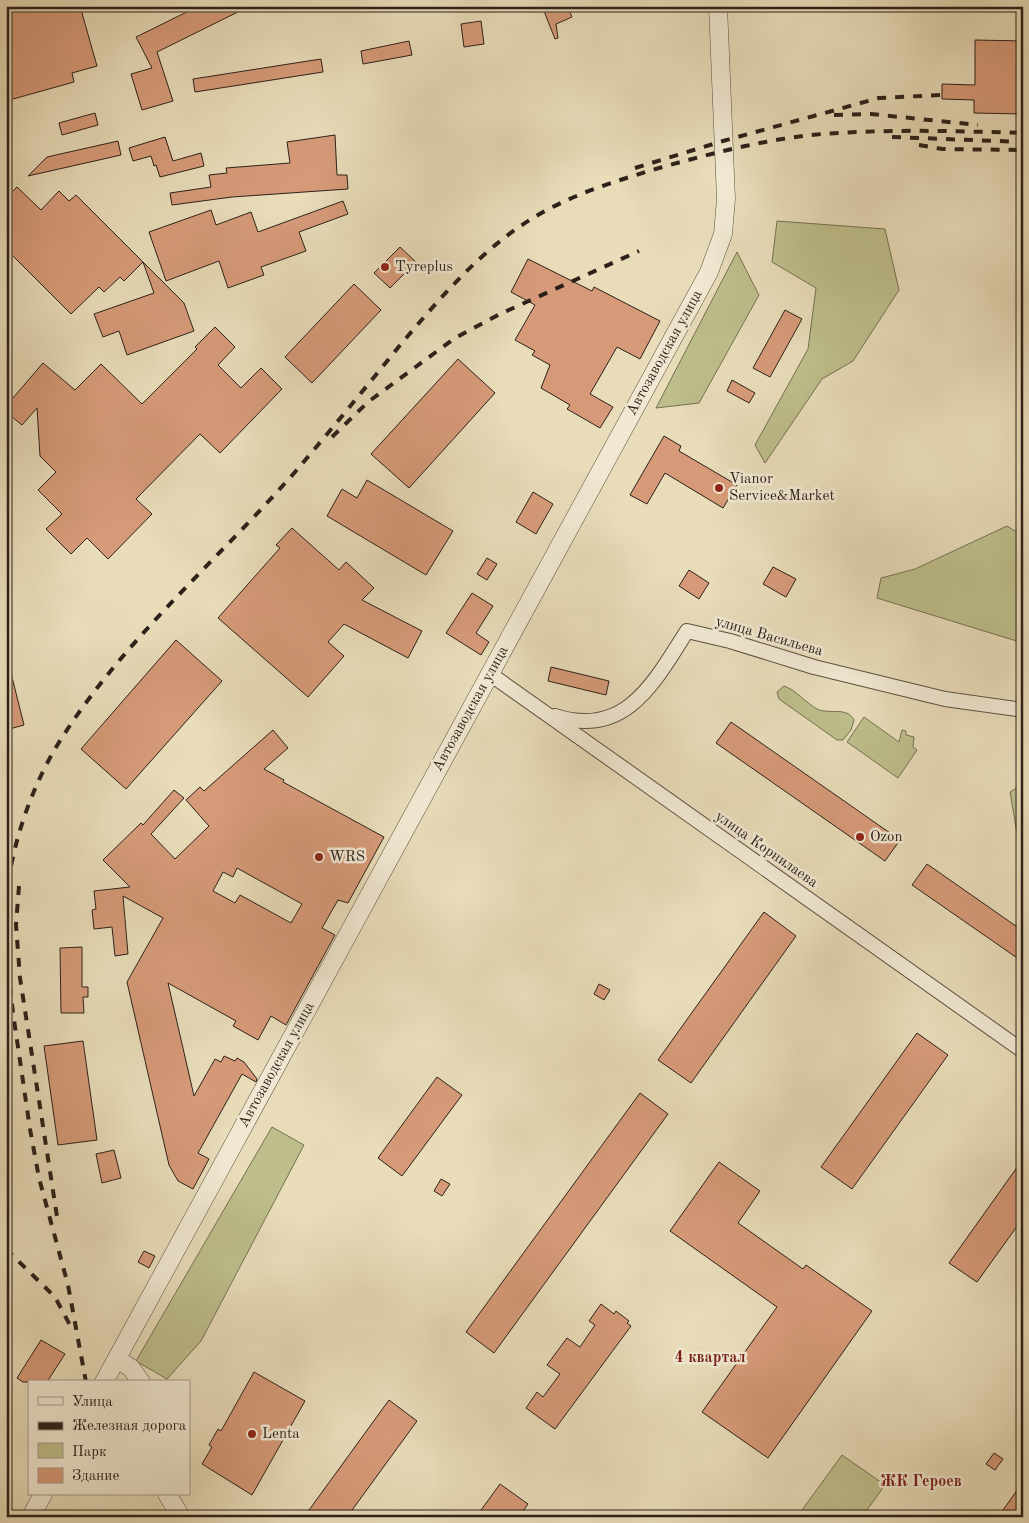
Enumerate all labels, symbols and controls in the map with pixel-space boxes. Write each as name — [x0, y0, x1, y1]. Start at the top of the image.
place label: Tyreplus — [395, 260, 453, 275]
marker: Tyreplus — [379, 261, 391, 273]
street label: Автозаводская улица — [624, 287, 706, 418]
place label: Vianor Service&Market — [729, 472, 835, 504]
marker: Vianor Service&Market — [713, 482, 725, 494]
street label: улица Васильева — [714, 614, 825, 660]
street label: Автозаводская улица — [430, 643, 512, 774]
street label: улица Корнилаева — [712, 809, 821, 891]
place label: Ozon — [870, 830, 903, 845]
marker: Ozon — [854, 831, 866, 843]
place label: WRS — [329, 850, 365, 865]
marker: WRS — [313, 851, 325, 863]
street label: Автозаводская улица — [236, 999, 318, 1130]
district label: 4 квартал — [674, 1350, 746, 1366]
legend — [28, 1380, 190, 1496]
text: Улица — [72, 1395, 113, 1410]
text: Железная дорога — [72, 1419, 187, 1434]
place label: Lenta — [262, 1427, 300, 1442]
marker: Lenta — [246, 1428, 258, 1440]
text: Парк — [72, 1445, 107, 1460]
text: Здание — [72, 1469, 119, 1484]
district label: ЖК Героев — [880, 1474, 962, 1490]

